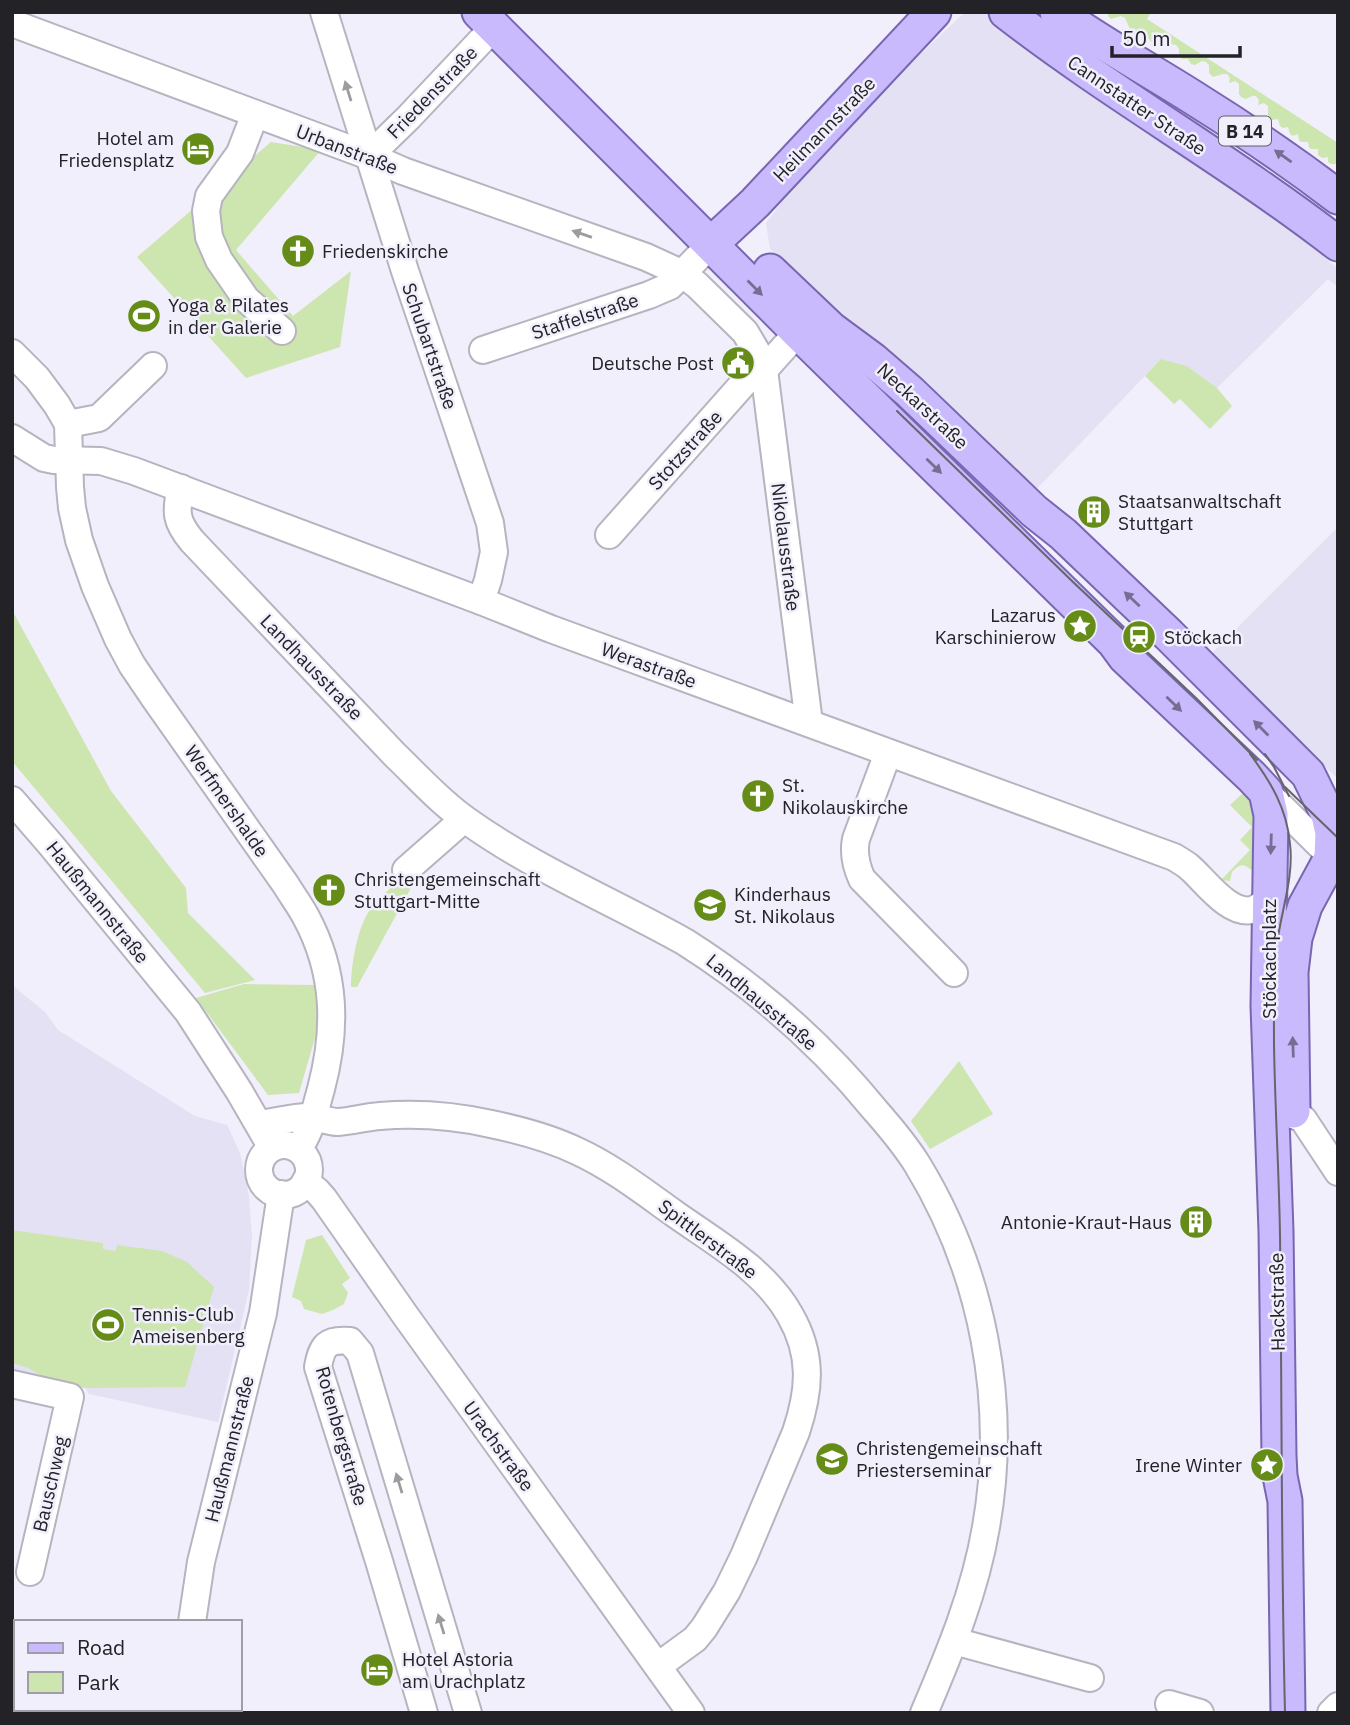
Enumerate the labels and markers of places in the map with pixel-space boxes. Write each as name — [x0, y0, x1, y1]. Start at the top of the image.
place label: Hotel am Friedensplatz — [58, 126, 174, 172]
hotel icon: Hotel am Friedensplatz — [179, 130, 217, 168]
church icon: Friedenskirche — [279, 232, 317, 270]
place label: Friedenskirche — [322, 239, 448, 263]
place label: Yoga & Pilates in der Galerie — [168, 293, 289, 339]
sports icon: Yoga & Pilates in der Galerie — [125, 297, 163, 335]
public building icon: Deutsche Post — [719, 344, 757, 382]
place label: Deutsche Post — [591, 351, 714, 375]
place label: Staatsanwaltschaft Stuttgart — [1118, 489, 1282, 535]
building icon: Staatsanwaltschaft Stuttgart — [1075, 493, 1113, 531]
place label: Lazarus Karschinierow — [935, 603, 1056, 649]
place icon: Lazarus Karschinierow — [1061, 607, 1099, 645]
station icon: Stöckach — [1120, 618, 1158, 656]
place label: Stöckach — [1164, 625, 1242, 649]
place label: St. Nikolauskirche — [782, 773, 908, 819]
church icon: St. Nikolauskirche — [739, 777, 777, 815]
place label: Christengemeinschaft Stuttgart-Mitte — [354, 867, 541, 913]
church icon: Christengemeinschaft Stuttgart-Mitte — [310, 871, 348, 909]
place label: Kinderhaus St. Nikolaus — [734, 882, 835, 928]
school or university icon: Kinderhaus St. Nikolaus — [691, 886, 729, 924]
building icon: Antonie-Kraut-Haus — [1177, 1203, 1215, 1241]
place label: Antonie-Kraut-Haus — [1001, 1210, 1172, 1234]
place label: Tennis-Club Ameisenberg — [132, 1302, 244, 1348]
sports icon: Tennis-Club Ameisenberg — [89, 1306, 127, 1344]
place label: Christengemeinschaft Priesterseminar — [856, 1436, 1043, 1482]
school or university icon: Christengemeinschaft Priesterseminar — [813, 1440, 851, 1478]
place icon: Irene Winter — [1248, 1446, 1286, 1484]
place label: Irene Winter — [1135, 1453, 1242, 1477]
place label: Hotel Astoria am Urachplatz — [402, 1647, 525, 1693]
hotel icon: Hotel Astoria am Urachplatz — [358, 1651, 396, 1689]

